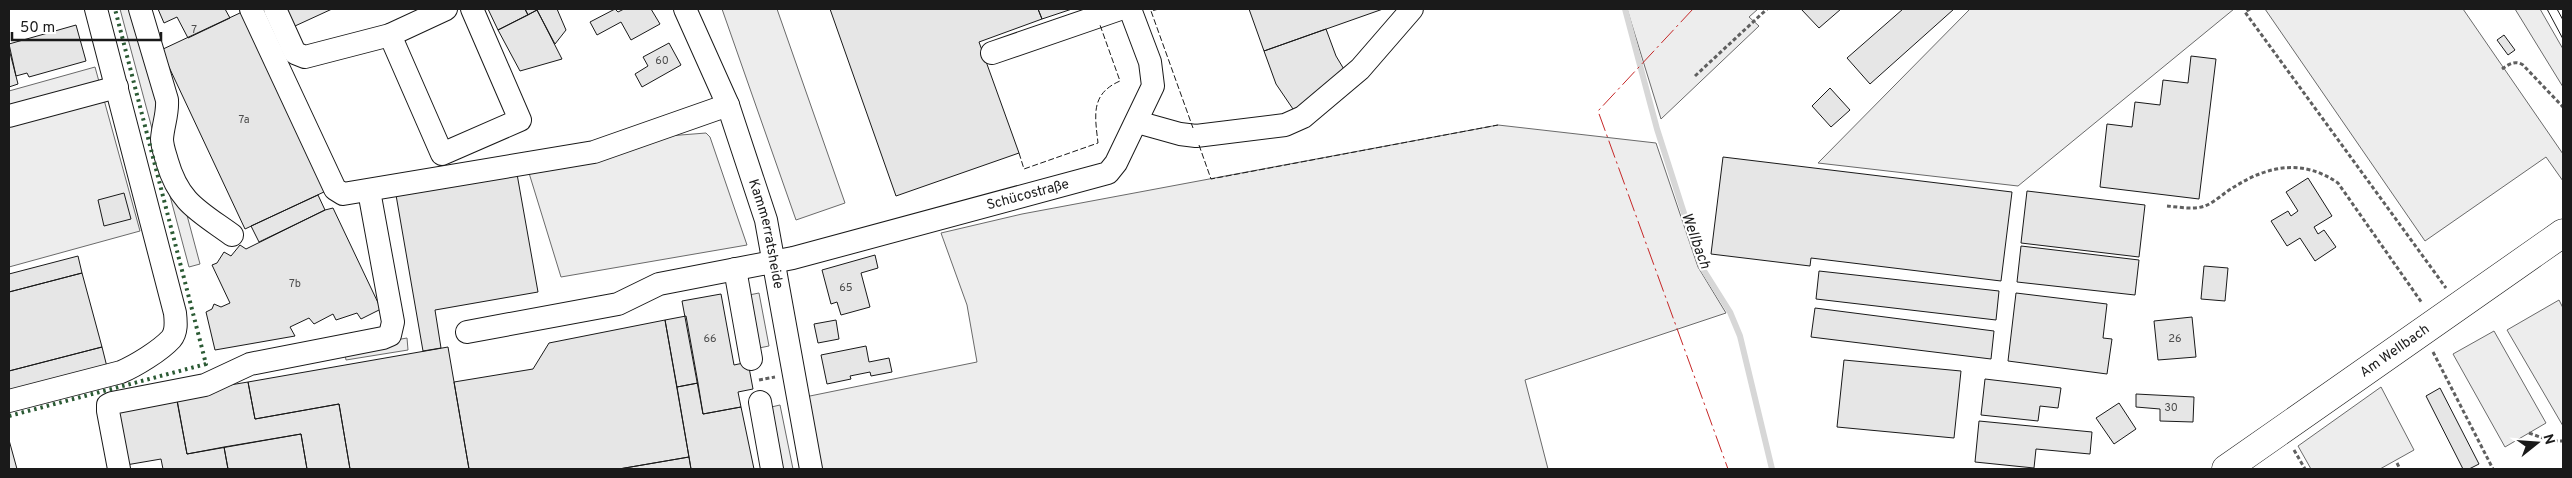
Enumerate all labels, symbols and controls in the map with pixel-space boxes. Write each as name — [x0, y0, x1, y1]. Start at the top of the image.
scale bar — [12, 10, 161, 42]
text: 50 m — [20, 19, 55, 38]
house number: 7 — [191, 23, 197, 37]
house number: 60 — [655, 54, 669, 68]
house number: 7a — [238, 113, 250, 127]
street label: Schücostraße — [985, 175, 1071, 214]
street label: Kammerratsheide — [745, 177, 787, 290]
water label: Wellbach — [1676, 210, 1714, 272]
house number: 7b — [289, 277, 301, 291]
house number: 65 — [839, 281, 853, 295]
street label: Am Wellbach — [2357, 321, 2433, 381]
house number: 66 — [703, 332, 717, 346]
house number: 26 — [2168, 332, 2182, 346]
house number: 30 — [2164, 401, 2178, 415]
north arrow — [2512, 418, 2562, 468]
text: N — [2538, 432, 2558, 447]

